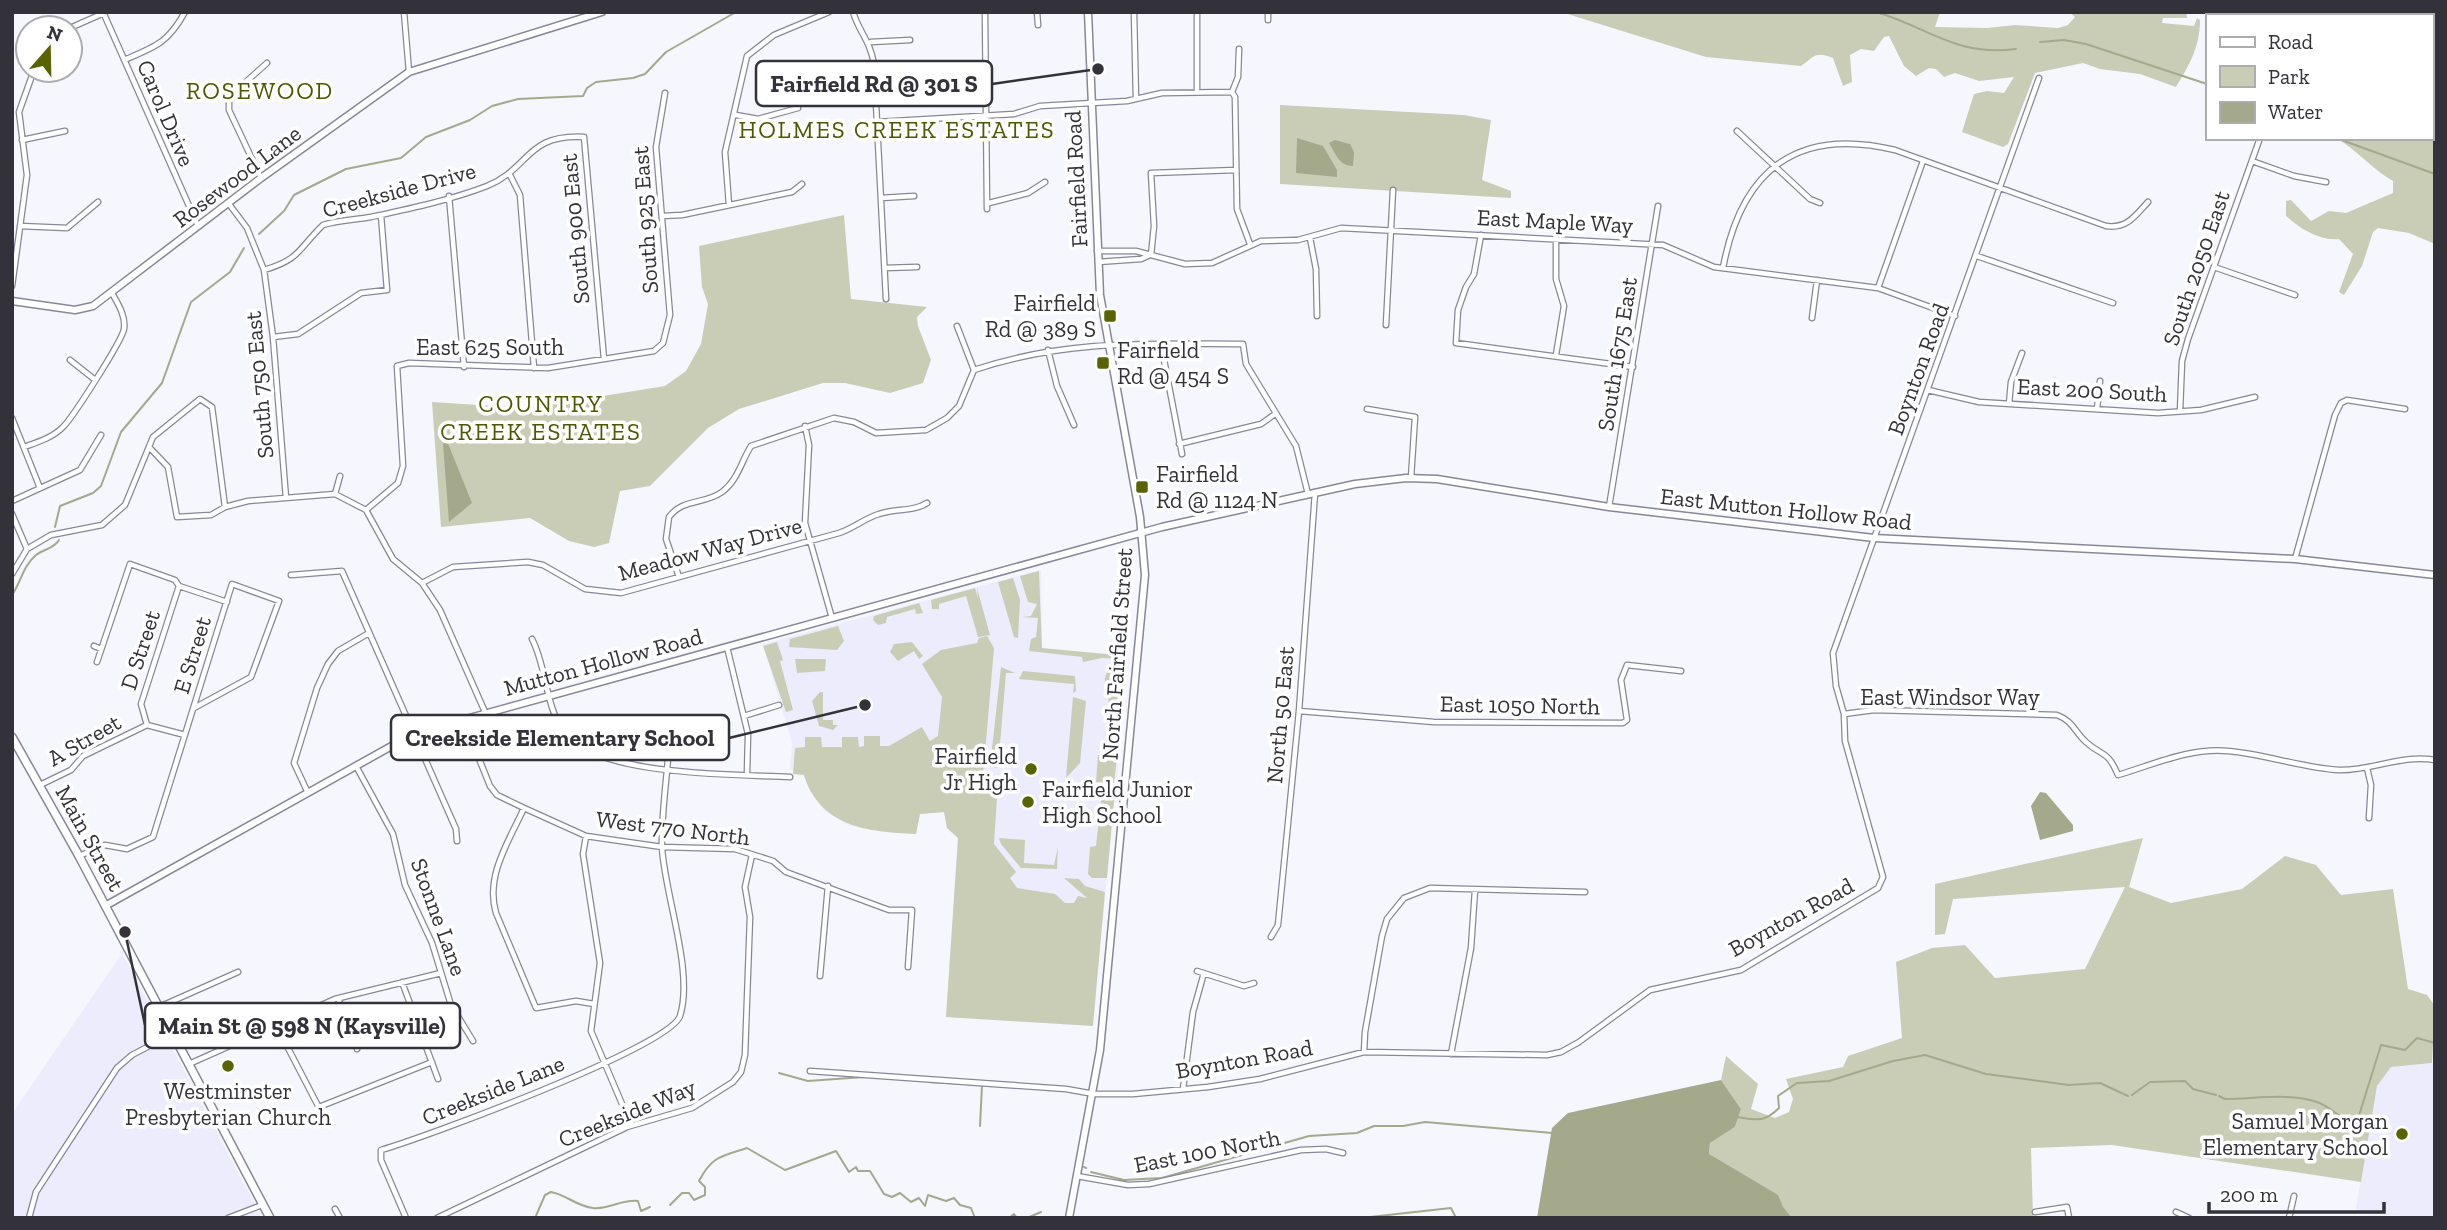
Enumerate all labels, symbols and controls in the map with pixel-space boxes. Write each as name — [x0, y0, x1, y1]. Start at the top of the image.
north arrow — [14, 14, 84, 84]
legend — [2206, 14, 2433, 140]
text: N — [44, 20, 65, 47]
text: Road — [2268, 29, 2314, 54]
street label: Carol Drive — [131, 56, 201, 170]
callout: Fairfield Rd @ 301 S — [756, 61, 992, 106]
text: Park — [2268, 64, 2310, 89]
text: Fairfield Rd @ 301 S — [770, 69, 978, 98]
district label: ROSEWOOD — [186, 76, 334, 105]
text: Water — [2268, 99, 2323, 124]
street label: Fairfield Road — [1058, 109, 1094, 248]
district label: HOLMES CREEK ESTATES — [738, 115, 1056, 144]
street label: Rosewood Lane — [168, 119, 306, 233]
street label: South 925 East — [626, 145, 664, 295]
street label: South 900 East — [554, 152, 596, 305]
street label: Creekside Drive — [319, 156, 479, 224]
street label: South 2050 East — [2156, 186, 2236, 349]
street label: East Maple Way — [1476, 203, 1634, 239]
street label: South 1675 East — [1591, 275, 1643, 433]
place label: Fairfield Rd @ 389 S — [985, 289, 1096, 343]
street label: Boynton Road — [1881, 299, 1955, 439]
marker: Fairfield Rd @ 389 S — [1102, 308, 1118, 324]
street label: South 750 East — [239, 310, 279, 460]
street label: East 625 South — [416, 333, 564, 361]
place label: Fairfield Rd @ 454 S — [1117, 336, 1229, 390]
marker: Fairfield Rd @ 454 S — [1095, 355, 1111, 371]
street label: East 200 South — [2016, 372, 2168, 408]
district label: COUNTRY CREEK ESTATES — [440, 389, 642, 446]
place label: Fairfield Rd @ 1124 N — [1156, 460, 1278, 514]
marker: Fairfield Rd @ 1124 N — [1134, 479, 1150, 495]
street label: East Mutton Hollow Road — [1659, 482, 1913, 536]
street label: Meadow Way Drive — [615, 511, 805, 587]
street label: North Fairfield Street — [1096, 547, 1138, 761]
street label: D Street — [114, 606, 166, 693]
street label: E Street — [167, 613, 217, 697]
street label: Mutton Hollow Road — [501, 622, 706, 702]
street label: North 50 East — [1260, 645, 1300, 785]
street label: East Windsor Way — [1860, 683, 2040, 711]
street label: East 1050 North — [1440, 690, 1600, 720]
street label: A Street — [42, 708, 126, 772]
callout: Creekside Elementary School — [391, 715, 729, 760]
text: Creekside Elementary School — [405, 723, 715, 752]
place label: Fairfield Jr High — [935, 742, 1017, 796]
marker: Fairfield Jr High — [1023, 761, 1039, 777]
place label: Fairfield Junior High School — [1042, 775, 1193, 829]
street label: Main Street — [49, 780, 131, 896]
marker: Fairfield Junior High School — [1020, 794, 1036, 810]
street label: West 770 North — [595, 805, 752, 851]
street label: Stonne Lane — [405, 855, 473, 979]
street label: Boynton Road — [1724, 871, 1859, 963]
callout: Main St @ 598 N (Kaysville) — [145, 1003, 460, 1048]
text: Main St @ 598 N (Kaysville) — [158, 1011, 446, 1040]
street label: Boynton Road — [1173, 1033, 1315, 1085]
street label: Creekside Lane — [418, 1049, 568, 1131]
marker: Westminster Presbyterian Church — [220, 1058, 236, 1074]
street label: Creekside Way — [554, 1073, 700, 1153]
place label: Westminster Presbyterian Church — [125, 1077, 331, 1131]
place label: Samuel Morgan Elementary School — [2203, 1107, 2388, 1161]
street label: East 100 North — [1132, 1123, 1283, 1179]
marker: Samuel Morgan Elementary School — [2394, 1126, 2410, 1142]
scale bar — [2209, 1170, 2384, 1214]
text: 200 m — [2220, 1182, 2278, 1207]

